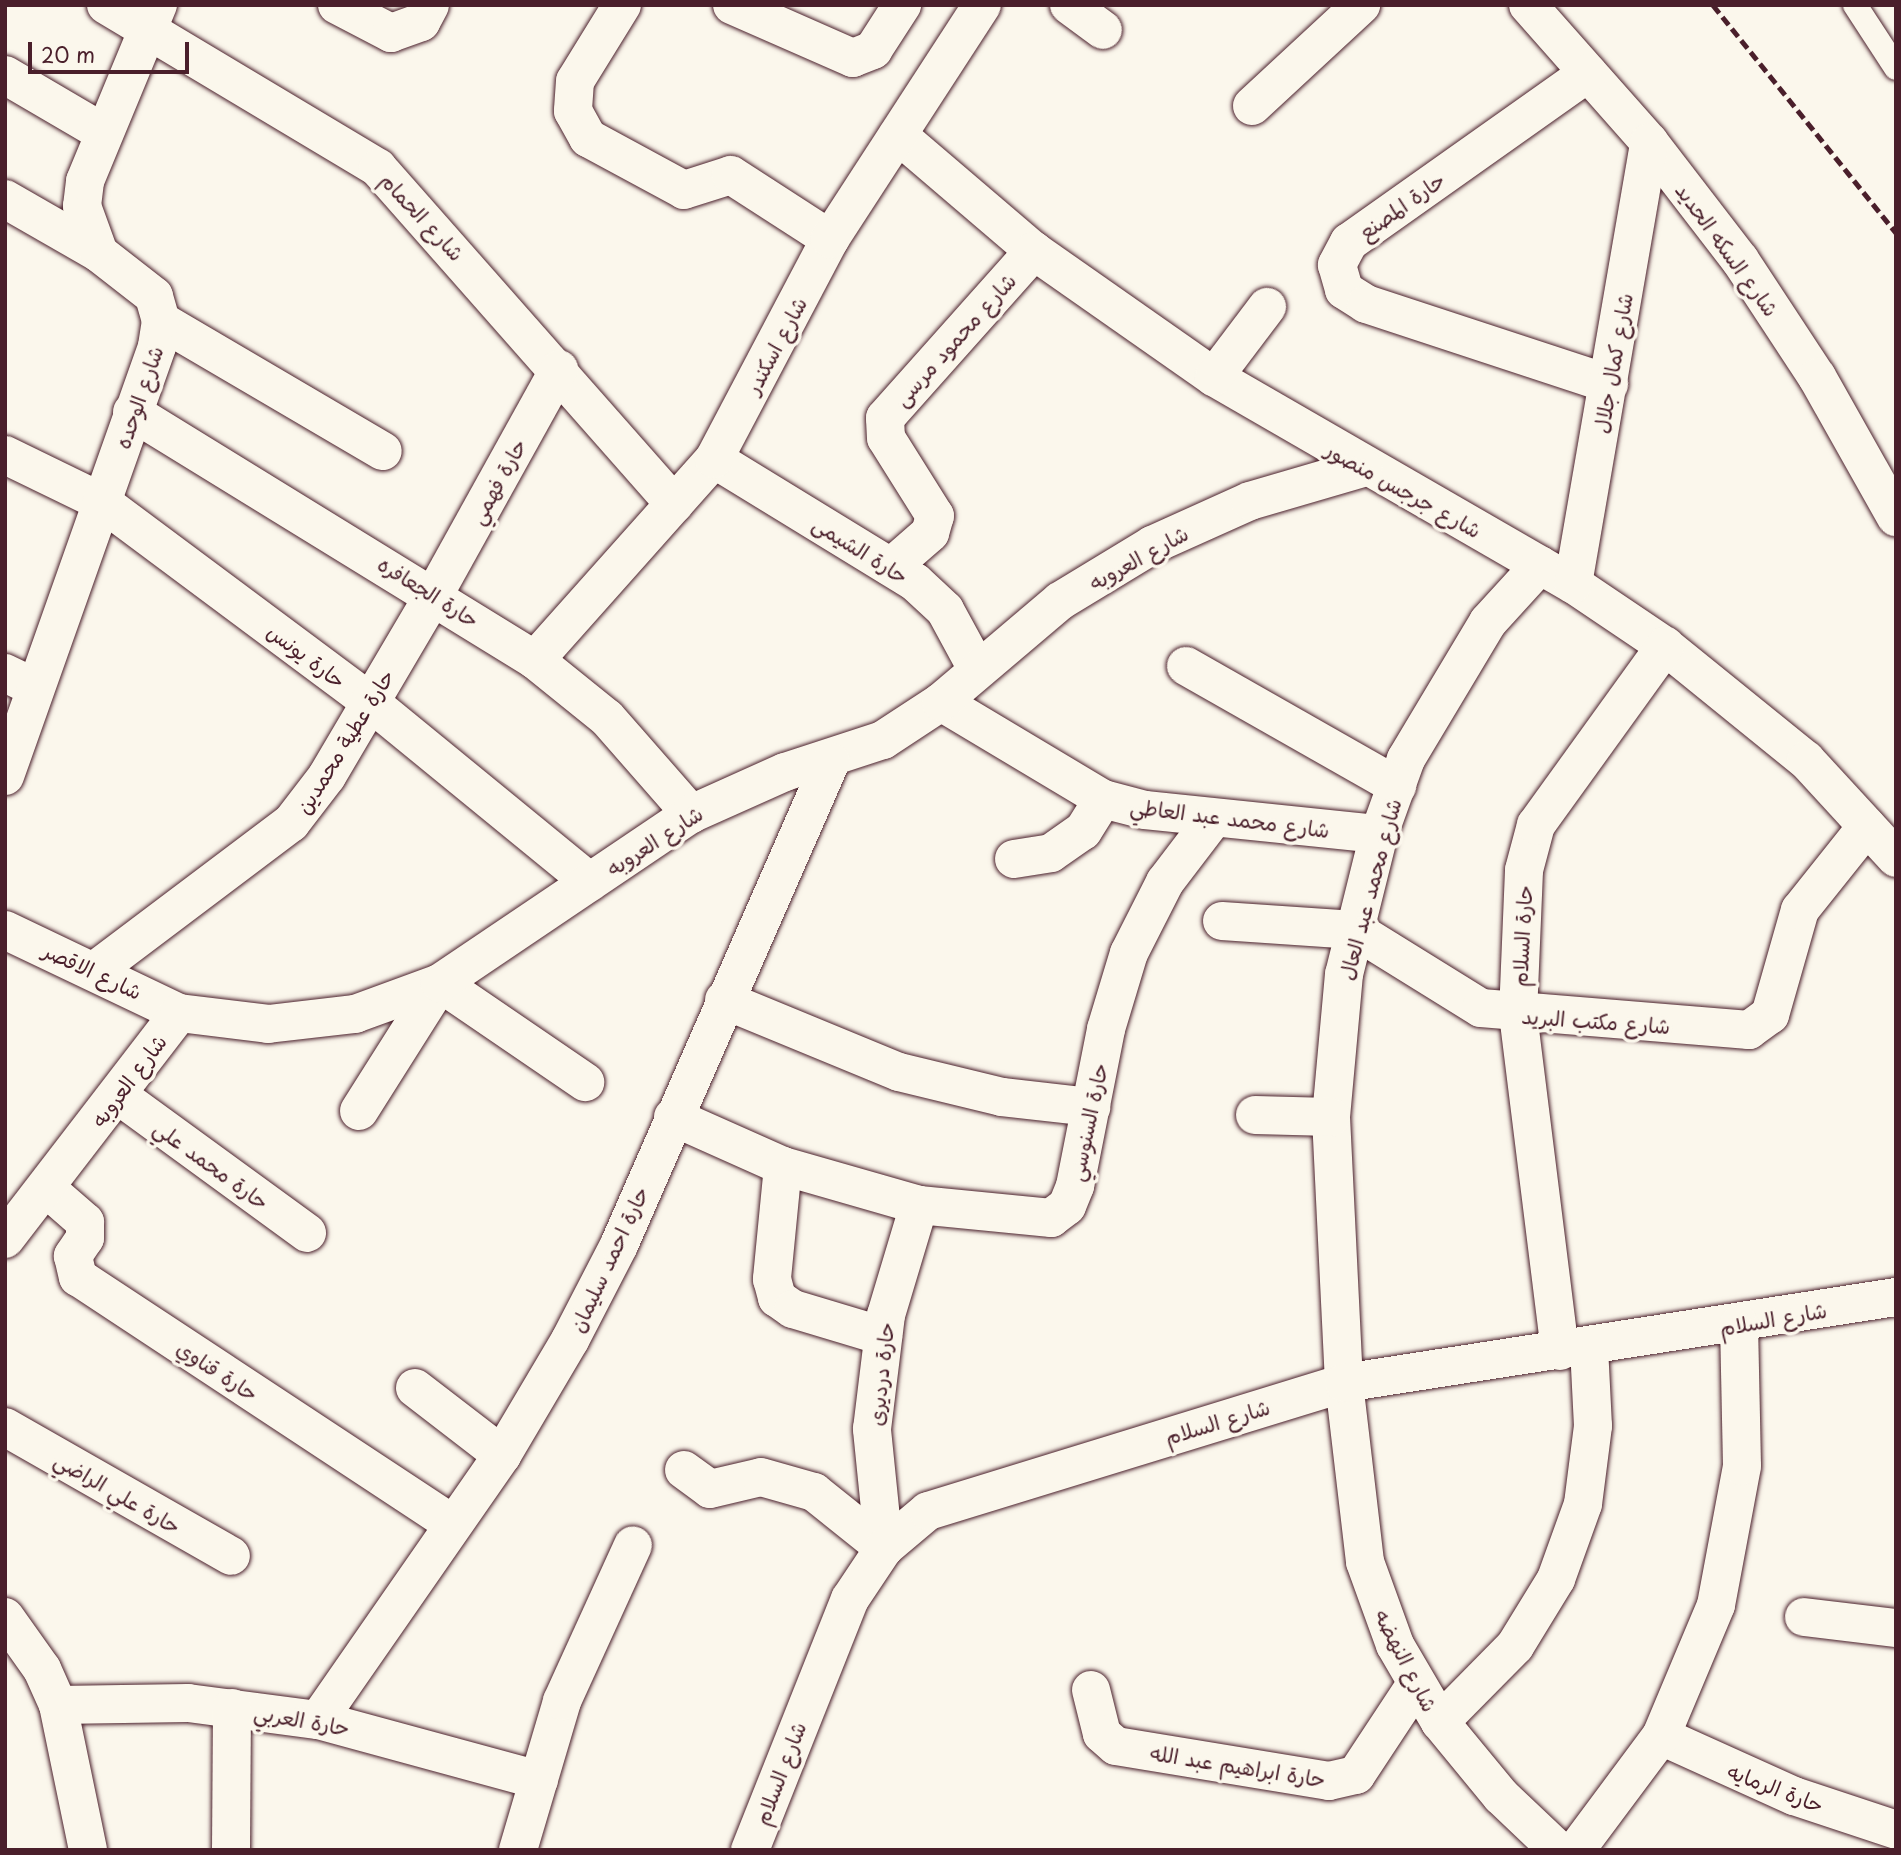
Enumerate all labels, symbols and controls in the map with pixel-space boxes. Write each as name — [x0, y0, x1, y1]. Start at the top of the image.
scale bar — [32, 28, 192, 72]
text: 20 m — [41, 38, 95, 70]
street label: حارة المصنع — [1353, 166, 1449, 244]
street label: شارع الحمام — [376, 167, 470, 265]
street label: شارع السكه الحديد — [1671, 178, 1785, 320]
street label: شارع محمود مرسى — [888, 267, 1020, 411]
street label: شارع كمال جلال — [1587, 291, 1637, 435]
street label: شارع اسكندر — [739, 292, 811, 398]
street label: شارع الوحده — [109, 342, 167, 452]
street label: حارة فهمي — [463, 434, 531, 528]
street label: شارع جرجس منصور — [1322, 436, 1486, 542]
street label: حارة الشيمى — [809, 510, 913, 588]
street label: شارع العروبه — [1084, 519, 1192, 595]
street label: حارة الجعافره — [374, 550, 484, 632]
street label: حارة يونس — [263, 617, 351, 693]
street label: حارة عطية محمدين — [289, 664, 399, 818]
street label: شارع محمد عبد العاطي — [1129, 792, 1331, 842]
street label: شارع محمد عبد العال — [1333, 795, 1405, 983]
street label: شارع العروبه — [601, 800, 707, 880]
street label: حارة السلام — [1506, 885, 1536, 987]
street label: شارع الاقصر — [40, 936, 146, 1004]
street label: شارع مكتب البريد — [1521, 1002, 1671, 1038]
street label: شارع العروبه — [85, 1029, 171, 1131]
street label: حارة السنوسي — [1062, 1061, 1112, 1183]
street label: حارة محمد علي — [150, 1114, 274, 1214]
street label: حارة احمد سليمان — [563, 1182, 653, 1336]
street label: شارع السلام — [1717, 1296, 1829, 1340]
street label: حارة درديرى — [862, 1321, 898, 1427]
street label: حارة قناوي — [173, 1334, 263, 1406]
street label: شارع السلام — [1161, 1393, 1273, 1449]
street label: حارة علي الراضي — [51, 1446, 185, 1538]
street label: شارع النهضه — [1370, 1605, 1444, 1715]
street label: حارة العربي — [252, 1698, 352, 1740]
street label: شارع السلام — [748, 1718, 810, 1828]
street label: حارة ابراهيم عبد الله — [1149, 1739, 1327, 1791]
street label: حارة الرمايه — [1724, 1757, 1828, 1817]

